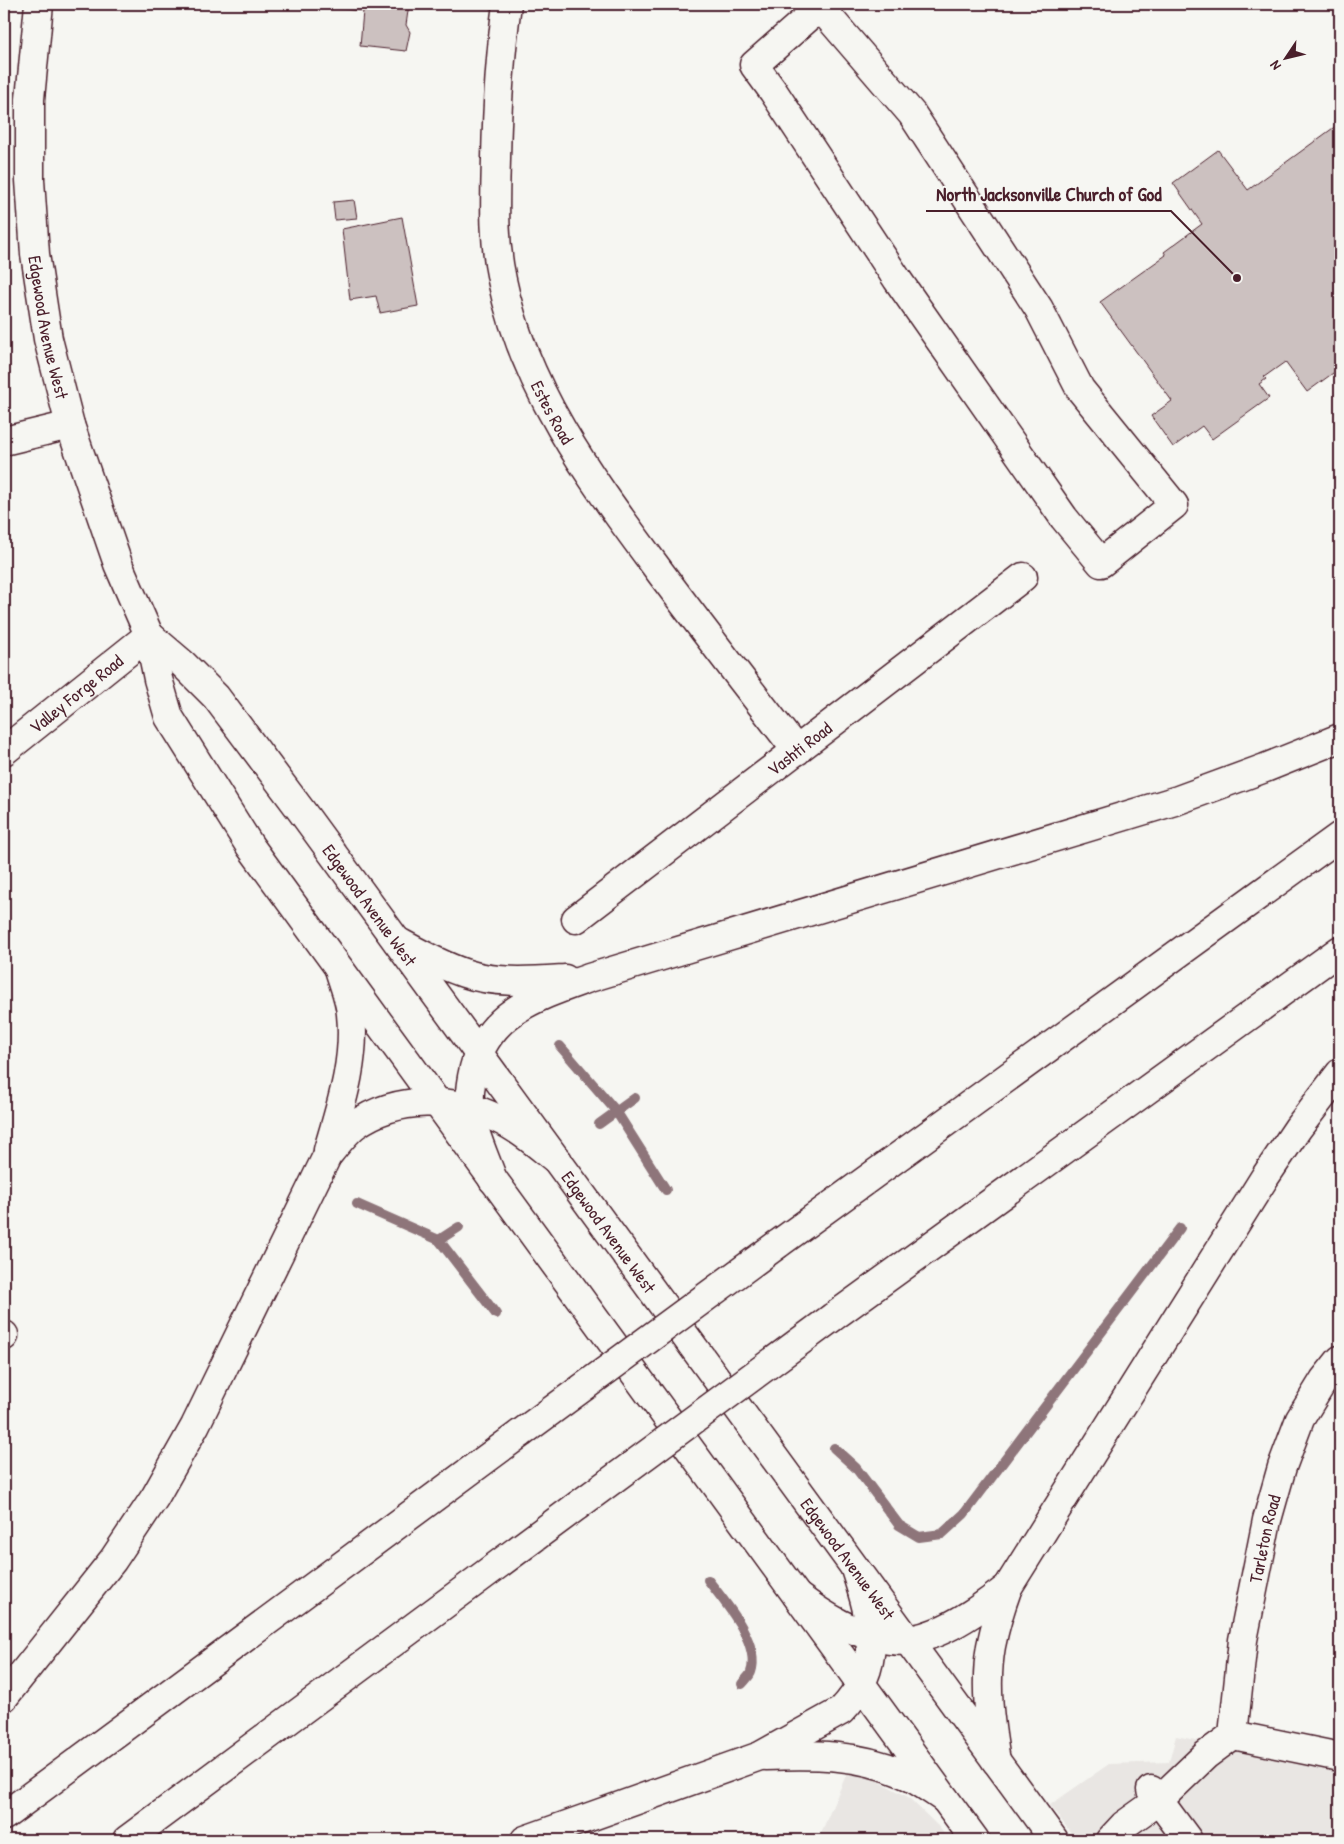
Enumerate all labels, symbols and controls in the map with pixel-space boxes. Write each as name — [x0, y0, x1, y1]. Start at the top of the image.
north arrow — [1262, 32, 1312, 82]
text: N — [1265, 57, 1285, 74]
callout: North Jacksonville Church of God — [926, 177, 1171, 211]
text: North Jacksonville Church of God — [936, 181, 1162, 207]
street label: Edgewood Avenue West — [23, 254, 75, 402]
street label: Estes Road — [525, 376, 580, 449]
street label: Valley Forge Road — [24, 648, 128, 739]
street label: Vashti Road — [762, 715, 837, 781]
street label: Edgewood Avenue West — [317, 839, 424, 971]
street label: Edgewood Avenue West — [556, 1166, 663, 1298]
street label: Edgewood Avenue West — [795, 1492, 902, 1625]
street label: Tarleton Road — [1242, 1492, 1286, 1585]

